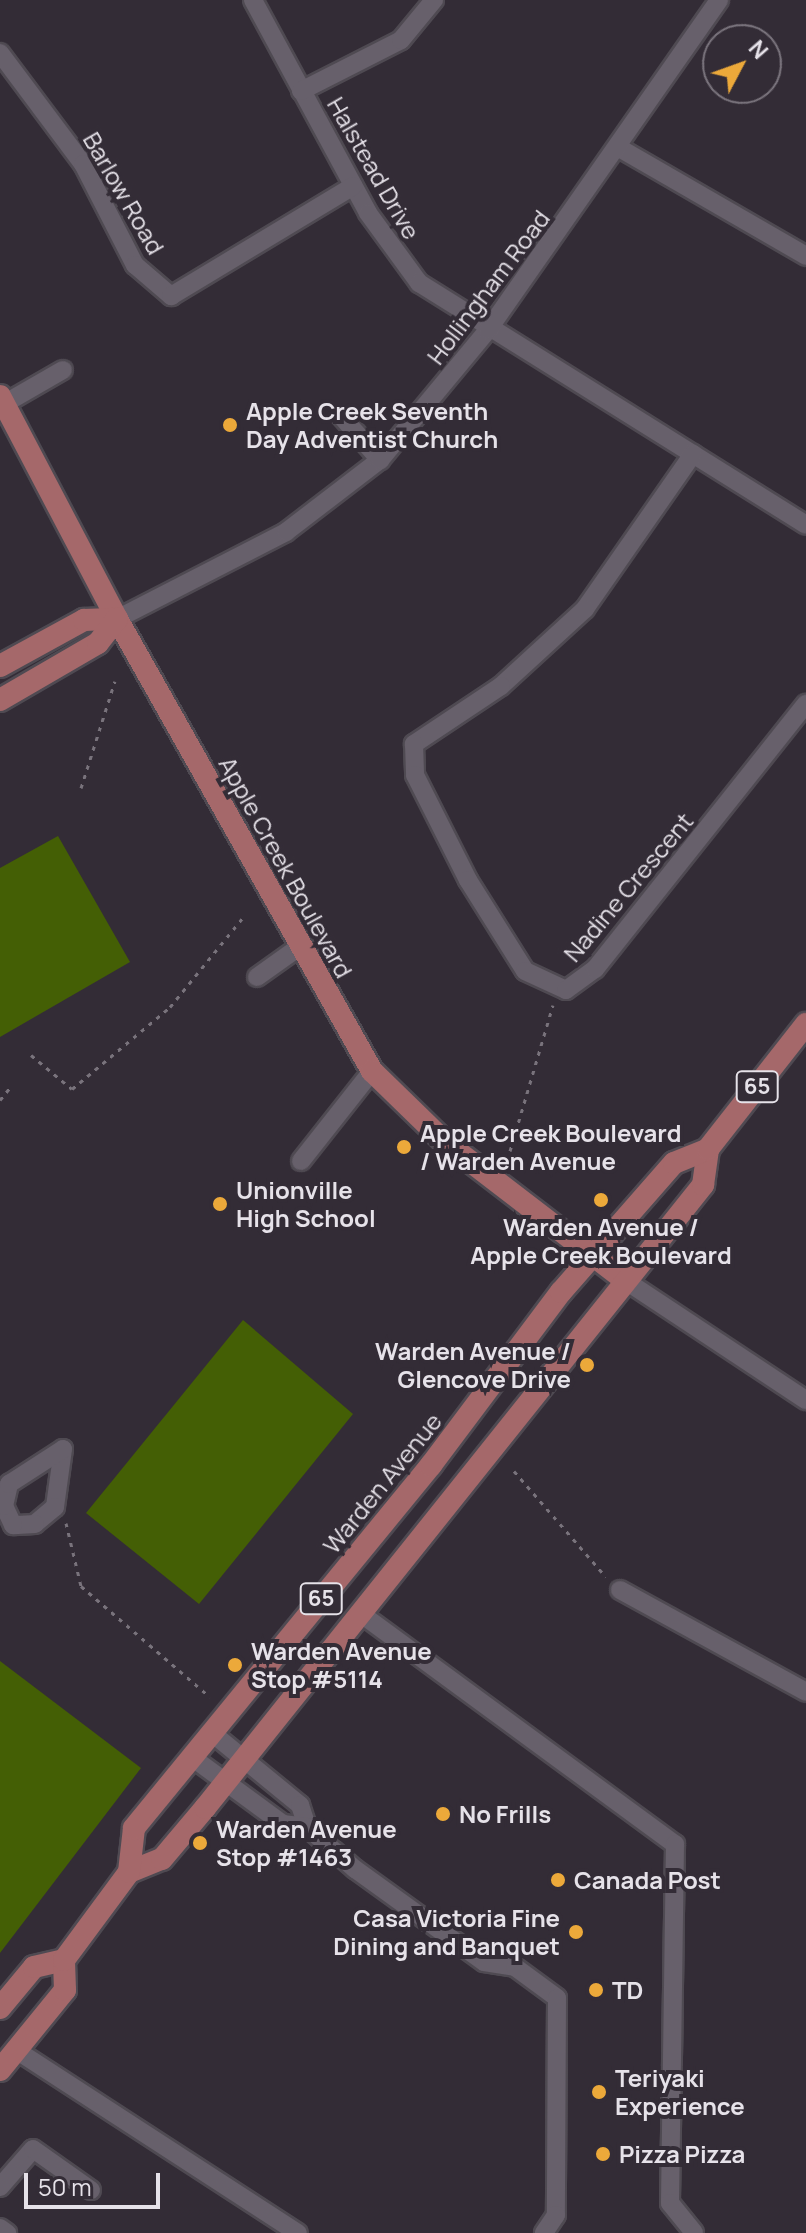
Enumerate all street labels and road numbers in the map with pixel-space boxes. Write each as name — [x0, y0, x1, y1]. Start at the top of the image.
street label: Halstead Drive — [322, 92, 426, 244]
street label: Barlow Road — [78, 127, 170, 259]
street label: Hollingham Road — [421, 204, 555, 370]
street label: Apple Creek Boulevard — [213, 752, 359, 982]
street label: Nadine Crescent — [557, 807, 699, 967]
road number: 65 — [735, 1069, 779, 1105]
street label: Warden Avenue — [317, 1407, 447, 1559]
road number: 65 — [299, 1581, 343, 1617]

